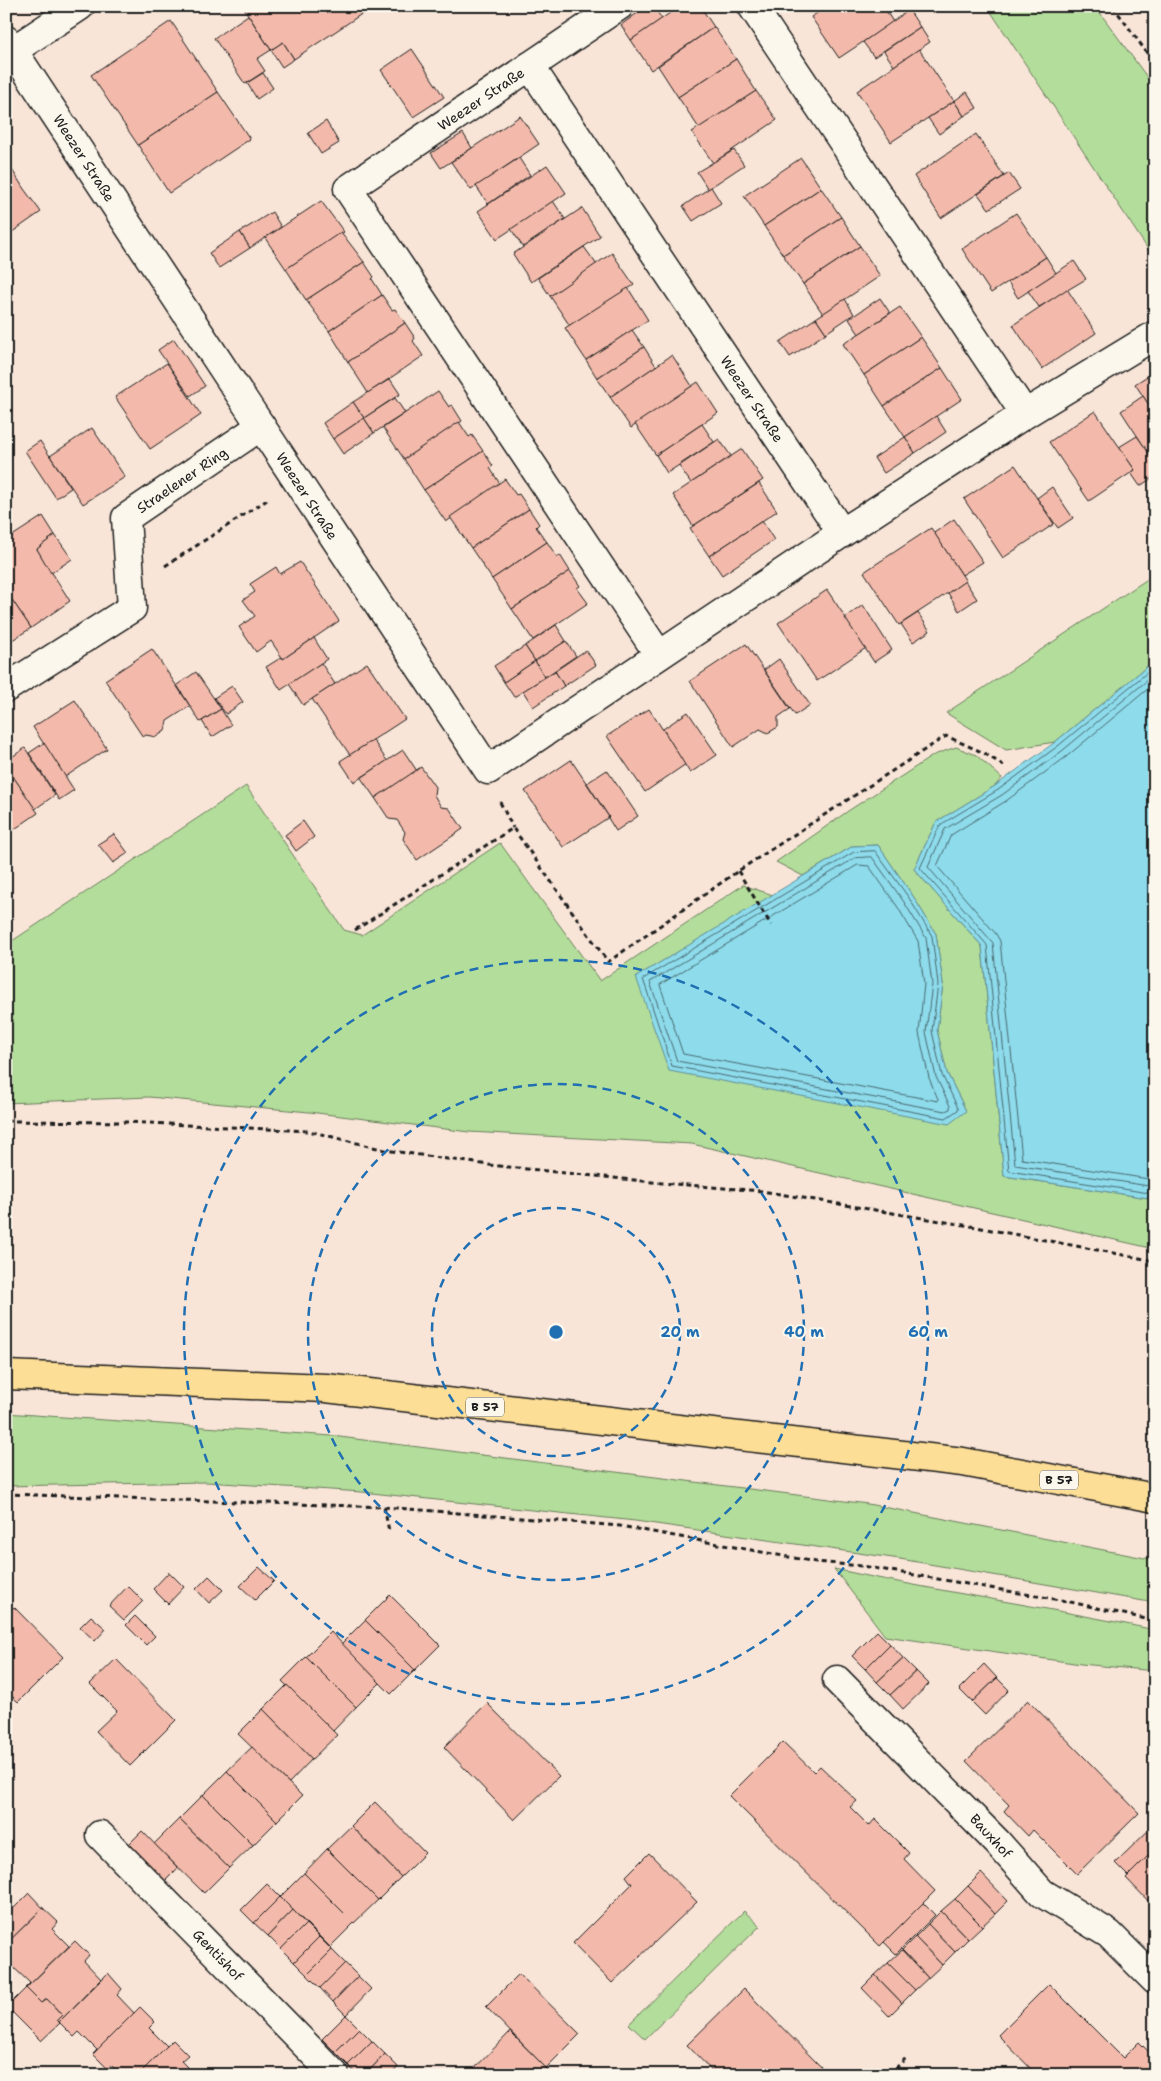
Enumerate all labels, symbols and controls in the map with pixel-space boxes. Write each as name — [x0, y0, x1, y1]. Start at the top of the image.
street label: Weezer Straße — [434, 63, 528, 135]
street label: Weezer Straße — [49, 111, 119, 205]
street label: Weezer Straße — [716, 352, 788, 446]
street label: Straelener Ring — [133, 443, 231, 517]
street label: Weezer Straße — [272, 449, 342, 543]
text: 20 m — [660, 1322, 700, 1342]
text: 40 m — [784, 1322, 824, 1342]
text: 60 m — [908, 1322, 948, 1342]
centre of rings — [547, 1323, 565, 1341]
road number: B 57 — [466, 1398, 504, 1416]
road number: B 57 — [1040, 1470, 1078, 1490]
street label: Bauxhof — [966, 1810, 1017, 1863]
street label: Gentishof — [189, 1925, 248, 1985]

